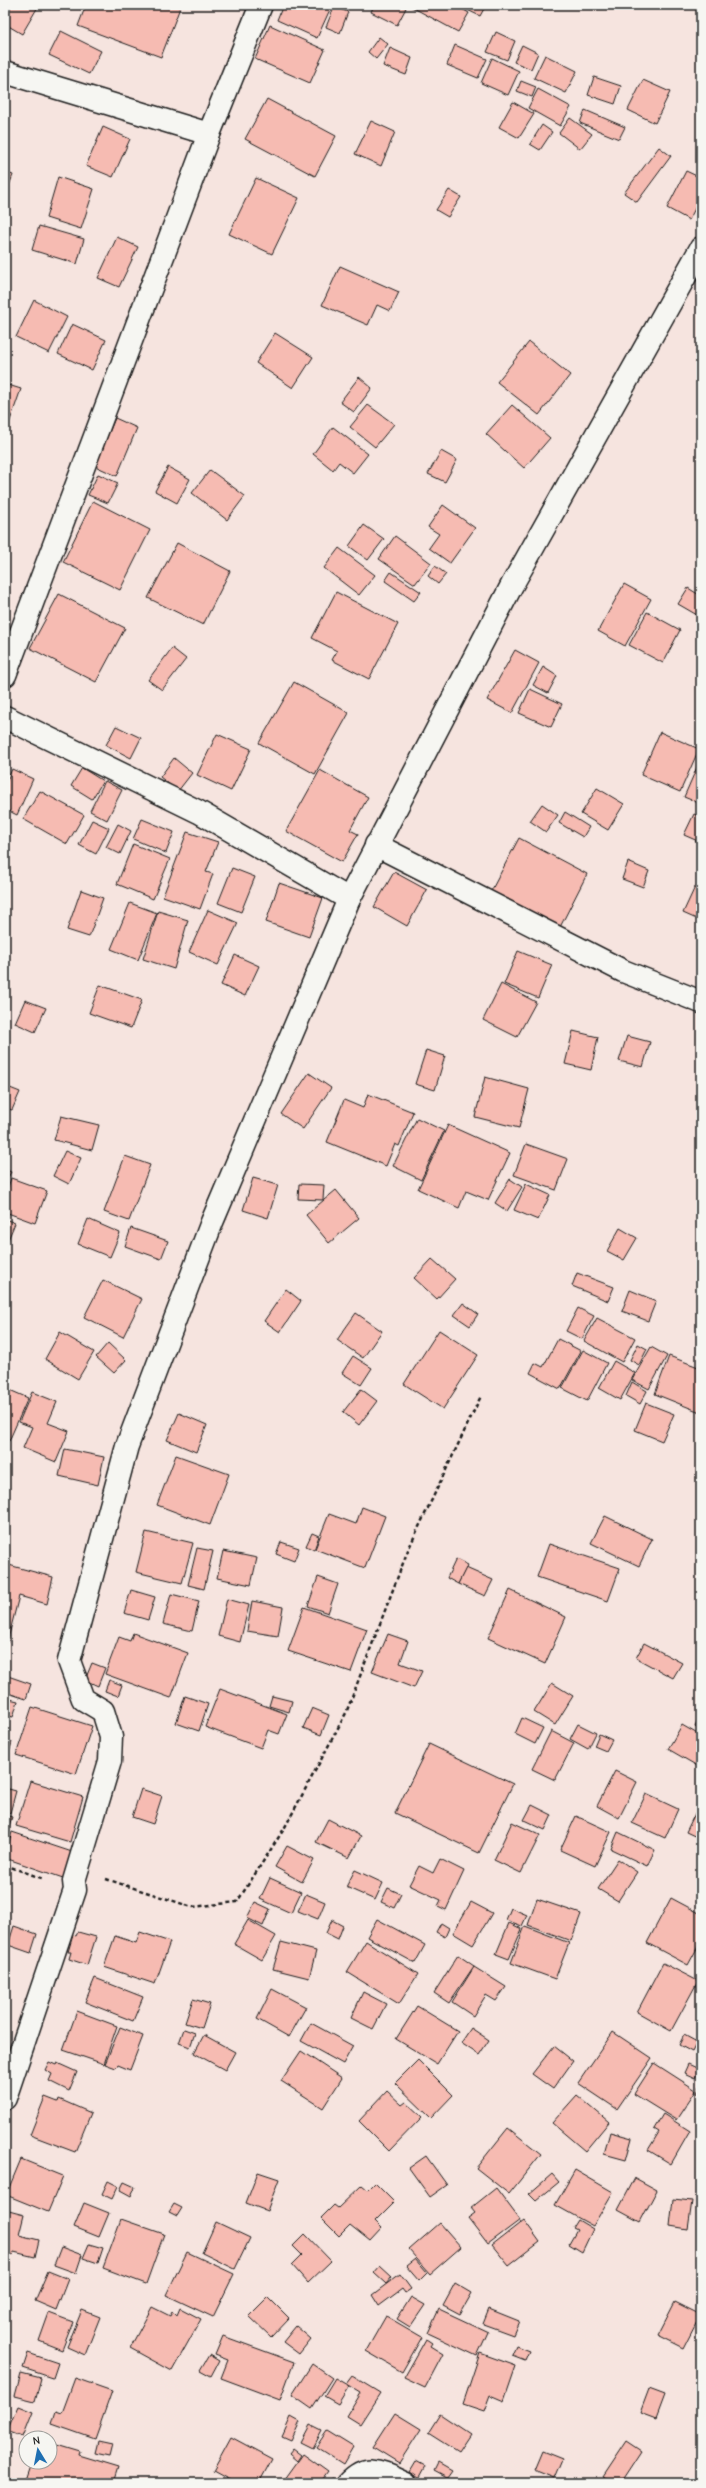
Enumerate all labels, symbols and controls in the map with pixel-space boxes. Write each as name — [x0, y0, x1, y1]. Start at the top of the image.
north arrow — [18, 2430, 58, 2470]
text: N — [32, 2434, 41, 2448]

